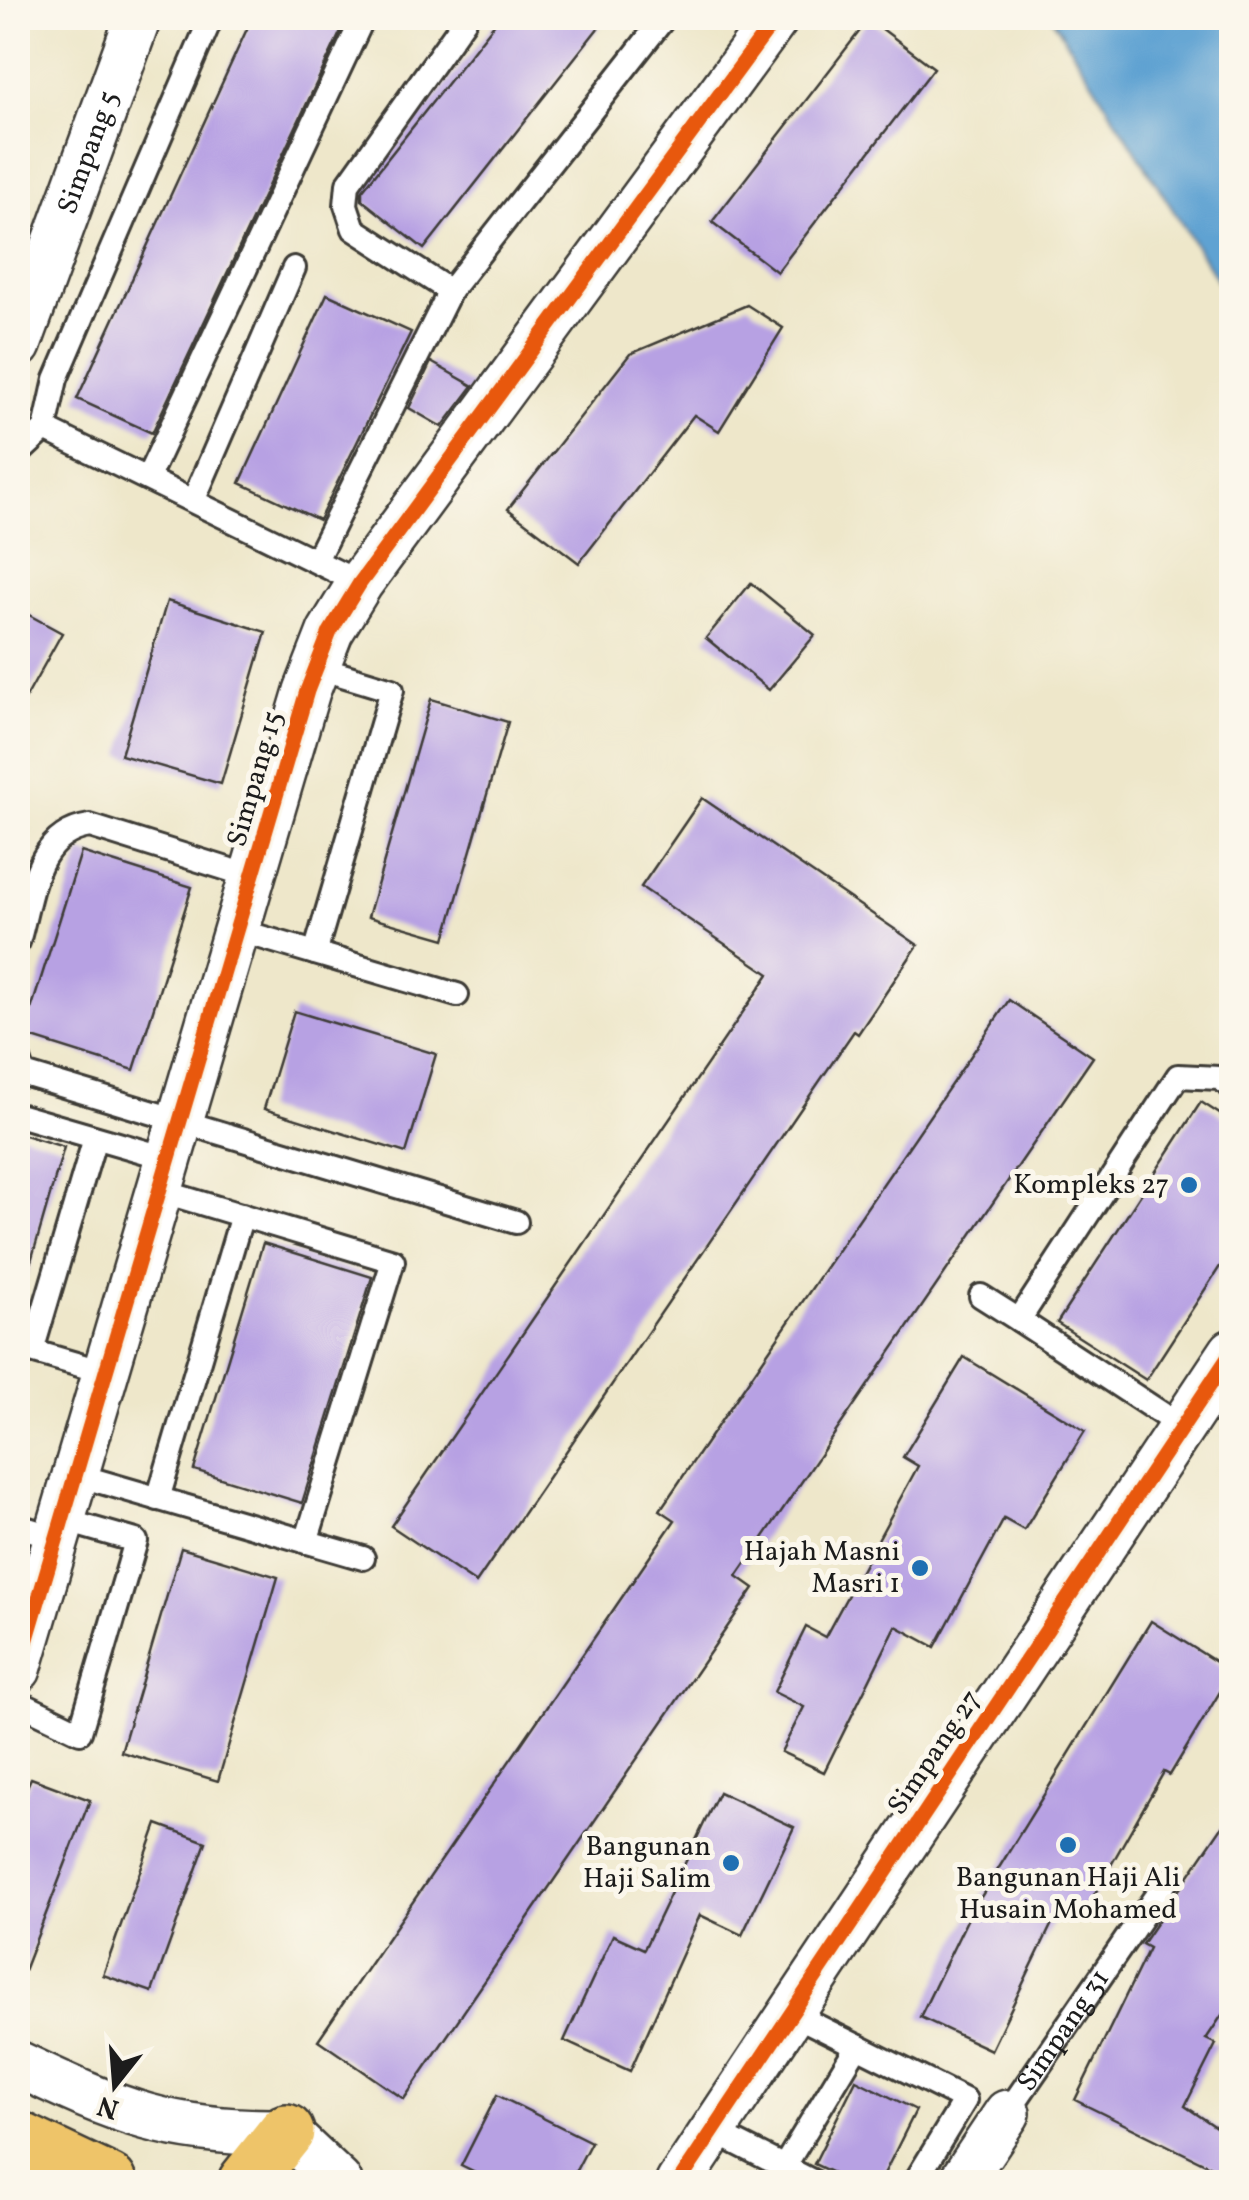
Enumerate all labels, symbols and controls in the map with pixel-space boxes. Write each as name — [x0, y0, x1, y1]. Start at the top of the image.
street label: Simpang 5 — [48, 85, 129, 220]
street label: Simpang 15 — [218, 707, 294, 851]
place label: Kompleks 27 — [1013, 1166, 1169, 1205]
marker: Kompleks 27 — [1178, 1174, 1200, 1196]
place label: Hajah Masni Masri 1 — [744, 1533, 900, 1604]
marker: Hajah Masni Masri 1 — [909, 1557, 931, 1579]
street label: Simpang 27 — [879, 1683, 991, 1823]
place label: Bangunan Haji Salim — [583, 1828, 711, 1899]
marker: Bangunan Haji Ali Husain Mohamed — [1057, 1834, 1079, 1856]
marker: Bangunan Haji Salim — [720, 1852, 742, 1874]
place label: Bangunan Haji Ali Husain Mohamed — [956, 1859, 1180, 1930]
street label: Simpang 31 — [1008, 1962, 1119, 2100]
north arrow — [65, 2035, 165, 2135]
text: N — [93, 2085, 124, 2128]

